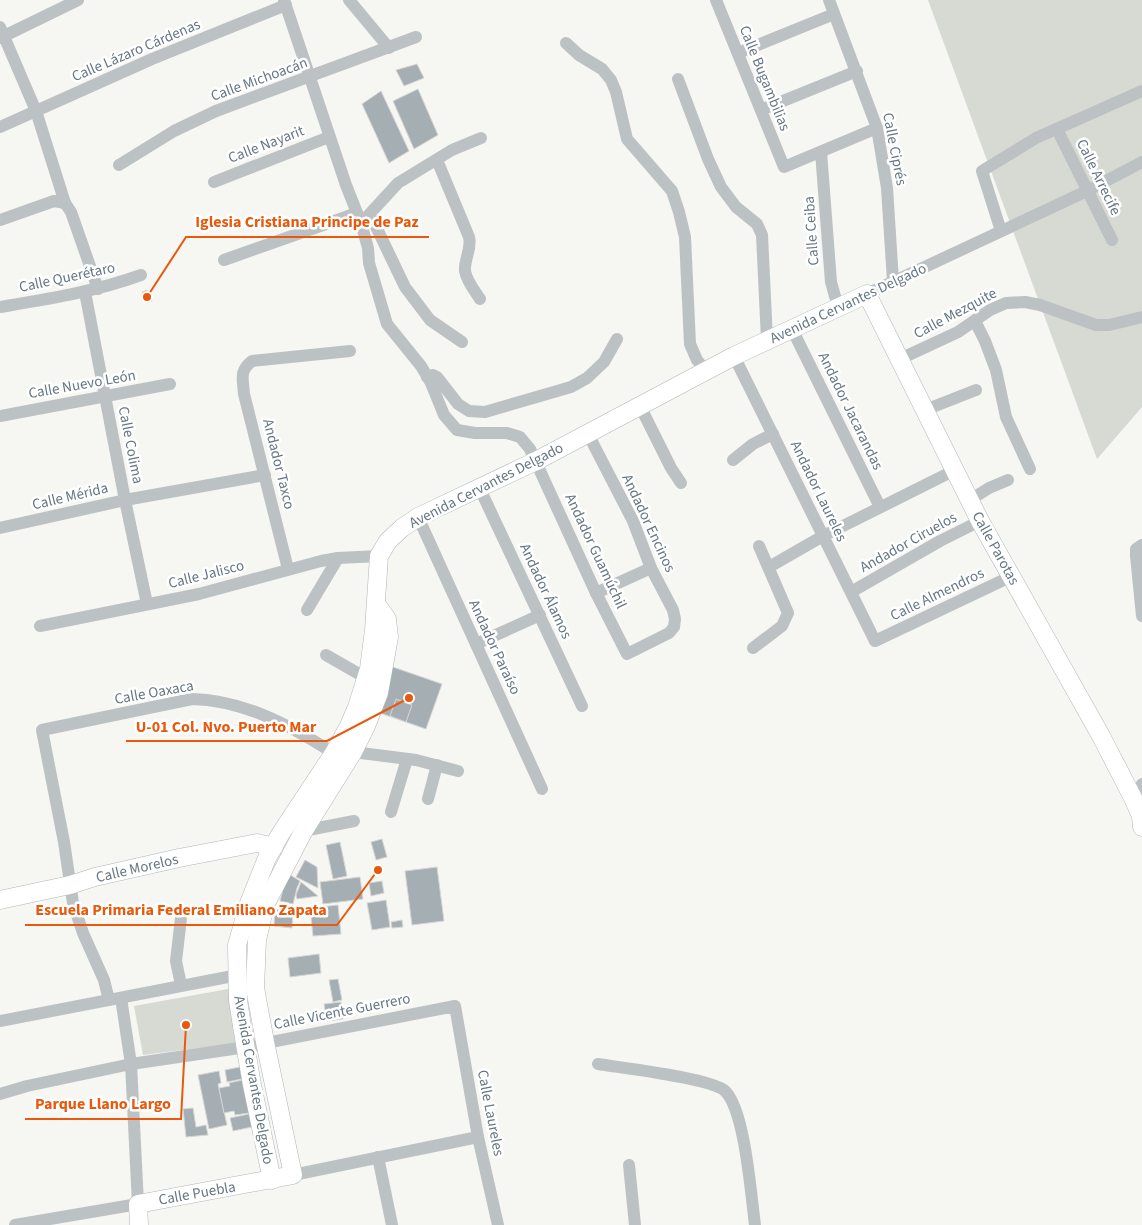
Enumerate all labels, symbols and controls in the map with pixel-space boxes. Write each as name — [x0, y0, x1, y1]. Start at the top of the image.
street label: Calle Lázaro Cárdenas — [69, 14, 204, 87]
street label: Calle Bugambilias — [734, 22, 795, 134]
street label: Calle Michoacán — [208, 52, 311, 107]
street label: Calle Ciprés — [877, 111, 912, 187]
street label: Calle Nayarit — [225, 120, 307, 169]
street label: Calle Arrecife — [1071, 136, 1126, 219]
street label: Calle Ceiba — [799, 196, 824, 266]
callout: Iglesia Cristiana Principe de Paz — [186, 206, 429, 237]
text: Iglesia Cristiana Principe de Paz — [195, 211, 419, 233]
street label: Calle Querétaro — [17, 257, 117, 298]
street label: Avenida Cervantes Delgado — [766, 258, 930, 349]
street label: Calle Mezquite — [910, 283, 1000, 344]
street label: Andador Jacarandas — [813, 349, 888, 474]
street label: Calle Nuevo León — [27, 365, 137, 404]
street label: Calle Colima — [113, 405, 148, 486]
street label: Andador Taxco — [257, 417, 300, 512]
street label: Avenida Cervantes Delgado — [405, 437, 567, 534]
street label: Andador Laureles — [785, 437, 852, 545]
street label: Andador Encinos — [617, 471, 680, 576]
street label: Calle Mérida — [30, 478, 110, 515]
street label: Andador Guamúchil — [560, 490, 632, 612]
street label: Andador Ciruelos — [856, 507, 961, 578]
street label: Calle Parotas — [967, 508, 1024, 589]
street label: Andador Álamos — [514, 540, 577, 642]
street label: Calle Jalisco — [166, 555, 246, 594]
street label: Calle Almendros — [887, 563, 988, 626]
street label: Andador Paraíso — [463, 596, 526, 698]
street label: Calle Oaxaca — [113, 675, 195, 710]
callout: U-01 Col. Nvo. Puerto Mar — [126, 710, 327, 741]
text: U-01 Col. Nvo. Puerto Mar — [136, 716, 317, 738]
street label: Calle Morelos — [94, 849, 180, 888]
callout: Escuela Primaria Federal Emiliano Zapata — [25, 894, 337, 925]
text: Escuela Primaria Federal Emiliano Zapata — [35, 899, 327, 921]
street label: Calle Vicente Guerrero — [272, 988, 412, 1035]
street label: Avenida Cervantes Delgado — [228, 994, 279, 1166]
street label: Calle Laureles — [472, 1068, 509, 1158]
callout: Parque Llano Largo — [25, 1088, 181, 1119]
text: Parque Llano Largo — [35, 1093, 171, 1115]
street label: Calle Puebla — [157, 1176, 237, 1211]

